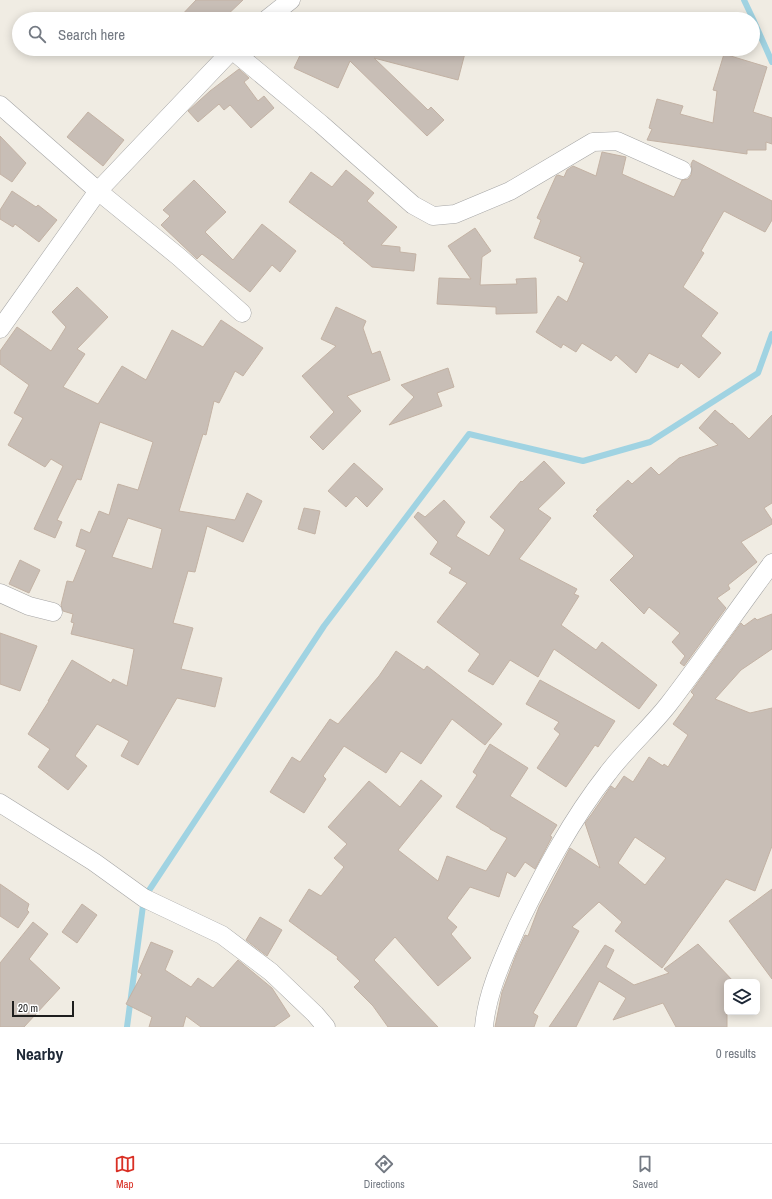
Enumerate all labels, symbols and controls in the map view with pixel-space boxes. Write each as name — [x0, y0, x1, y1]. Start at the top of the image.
search box — [12, 12, 760, 56]
icon: search — [26, 23, 48, 45]
text: Search here — [58, 24, 125, 45]
map controls — [724, 979, 760, 1015]
button: layers — [724, 979, 760, 1015]
scale bar — [12, 999, 74, 1018]
text: 20 m — [18, 1001, 38, 1015]
text: Nearby — [16, 1042, 63, 1065]
text: 0 results — [716, 1045, 756, 1062]
tab: Map — [114, 1153, 136, 1191]
tab: Directions — [364, 1153, 405, 1191]
tab: Saved — [633, 1153, 658, 1191]

